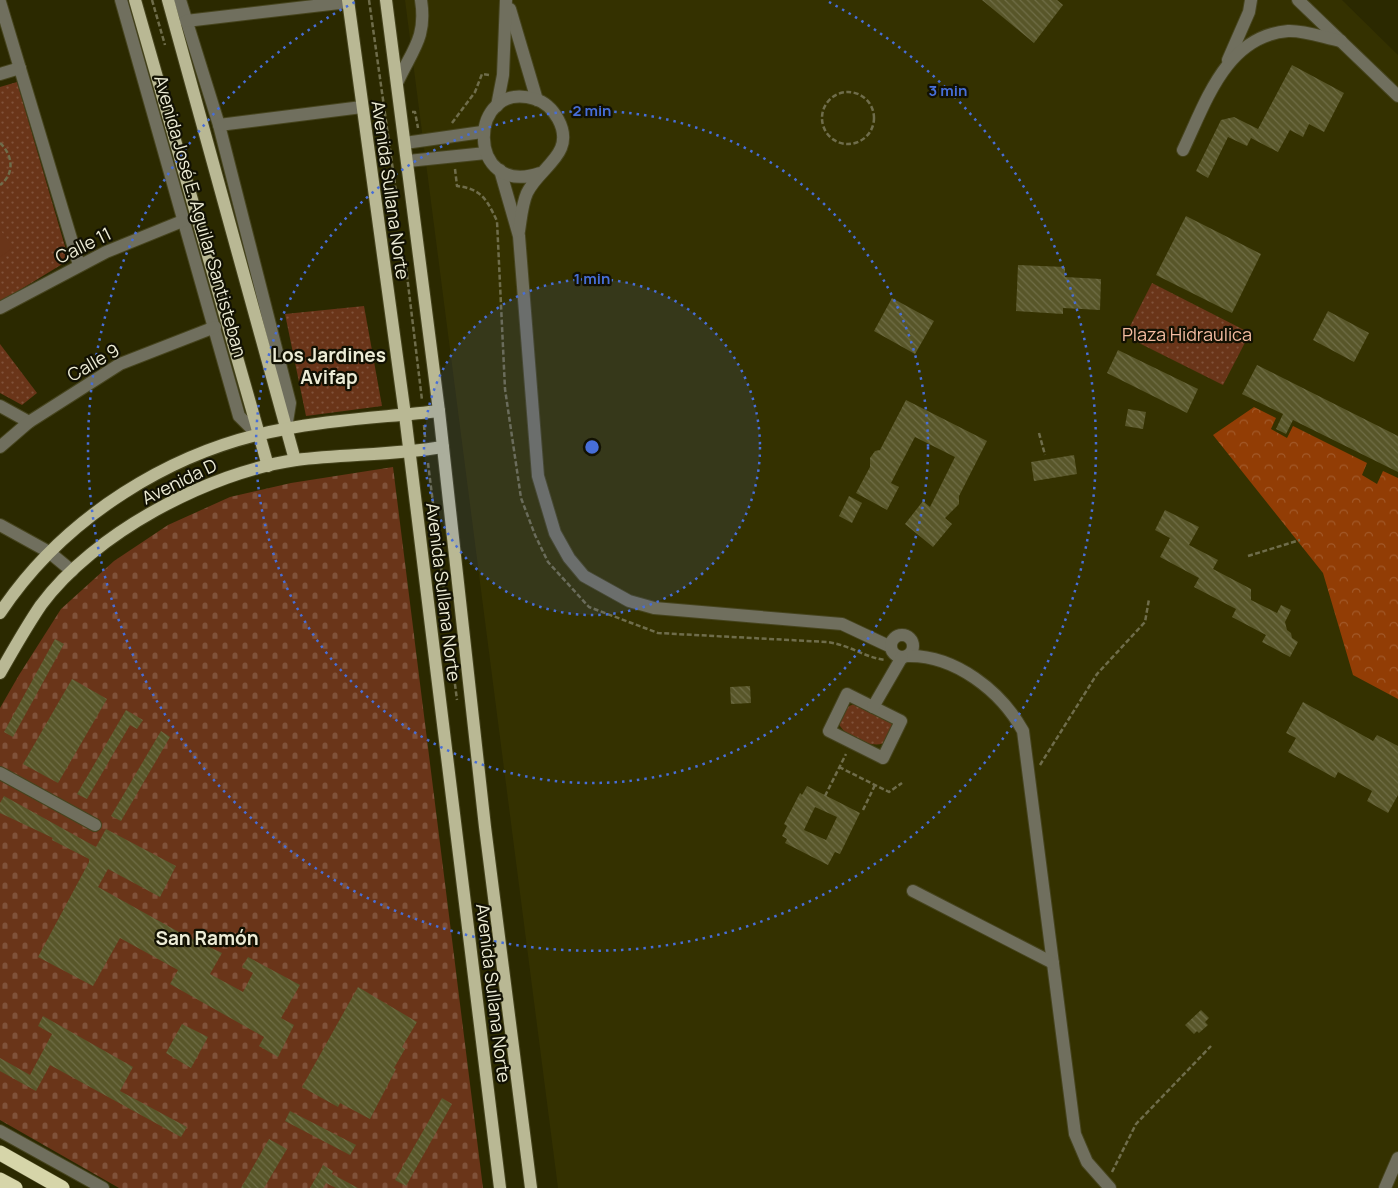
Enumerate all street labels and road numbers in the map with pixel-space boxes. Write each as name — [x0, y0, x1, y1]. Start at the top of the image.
street label: Avenida José E. Aguilar Santisteban — [149, 72, 253, 360]
street label: Avenida Sullana Norte — [367, 99, 415, 281]
street label: Calle 11 — [51, 221, 115, 269]
street label: Calle 9 — [63, 337, 123, 387]
street label: Avenida D — [137, 452, 221, 510]
street label: Avenida Sullana Norte — [421, 501, 467, 683]
street label: Avenida Sullana Norte — [471, 902, 517, 1084]

